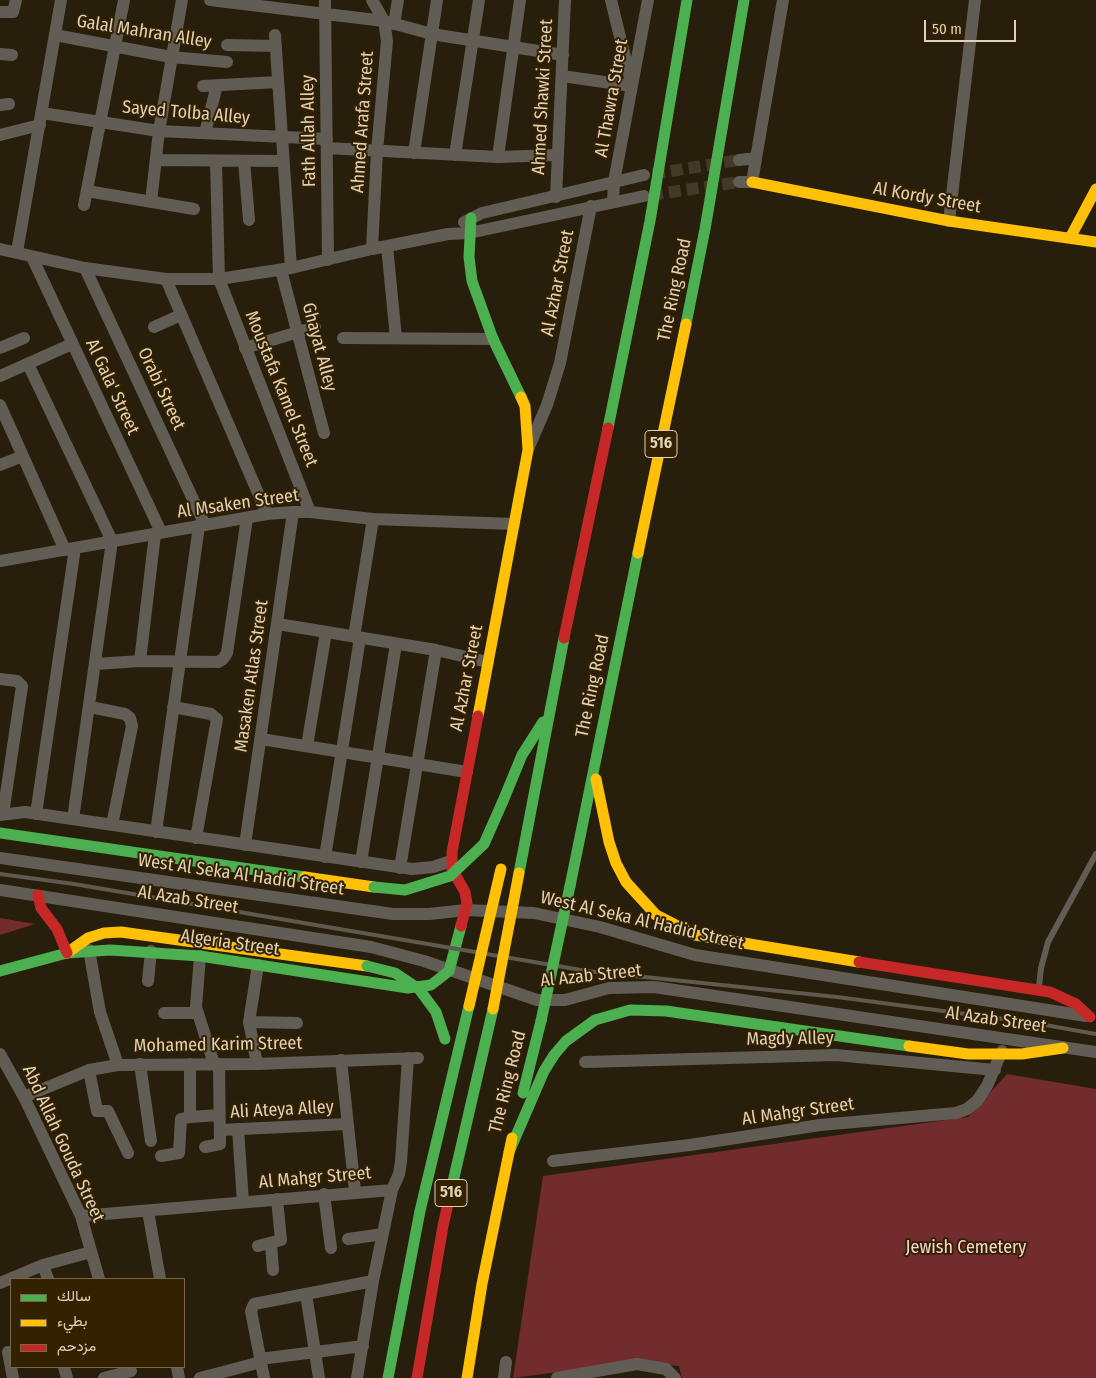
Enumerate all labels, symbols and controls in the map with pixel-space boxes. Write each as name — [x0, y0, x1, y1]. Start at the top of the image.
scale bar — [926, 10, 1018, 42]
street label: Galal Mahran Alley — [75, 11, 213, 53]
street label: Ahmed Shawki Street — [528, 19, 558, 175]
text: 50 m — [932, 20, 962, 38]
street label: Al Thawra Street — [591, 37, 633, 159]
street label: Ahmed Arafa Street — [347, 50, 379, 194]
street label: Fath Allah Alley — [297, 75, 321, 187]
street label: Sayed Tolba Alley — [121, 97, 251, 129]
street label: Al Kordy Street — [871, 178, 983, 218]
street label: Al Azhar Street — [537, 228, 579, 338]
street label: The Ring Road — [654, 237, 696, 343]
street label: Ghayat Alley — [297, 300, 341, 394]
street label: Moustafa Kamel Street — [240, 308, 322, 470]
street label: Al Gala' Street — [80, 336, 144, 438]
street label: Orabi Street — [133, 344, 189, 434]
road number: 516 — [645, 430, 677, 458]
street label: Al Msaken Street — [176, 485, 300, 523]
street label: Masaken Atlas Street — [231, 599, 273, 753]
street label: Al Azhar Street — [446, 623, 488, 733]
street label: The Ring Road — [572, 633, 614, 739]
street label: West Al Seka Al Hadid Street — [137, 850, 345, 900]
street label: Al Azab Street — [136, 881, 240, 919]
street label: West Al Seka Al Hadid Street — [538, 887, 746, 955]
street label: Algeria Street — [179, 925, 281, 961]
street label: Al Azab Street — [539, 960, 643, 992]
street label: Al Azab Street — [944, 1002, 1048, 1038]
street label: Magdy Alley — [746, 1027, 834, 1051]
street label: The Ring Road — [485, 1029, 531, 1135]
street label: Mohamed Karim Street — [134, 1033, 302, 1057]
street label: Abd Allah Gouda Street — [17, 1062, 109, 1226]
street label: Al Mahgr Street — [741, 1093, 855, 1131]
street label: Ali Ateya Alley — [230, 1097, 334, 1123]
street label: Al Mahgr Street — [258, 1162, 372, 1194]
road number: 516 — [435, 1180, 467, 1206]
park label: Jewish Cemetery — [906, 1237, 1026, 1259]
legend — [10, 1278, 185, 1368]
text: سالك — [57, 1287, 91, 1305]
text: بطيء — [57, 1312, 87, 1330]
text: مزدحم — [57, 1337, 96, 1355]

